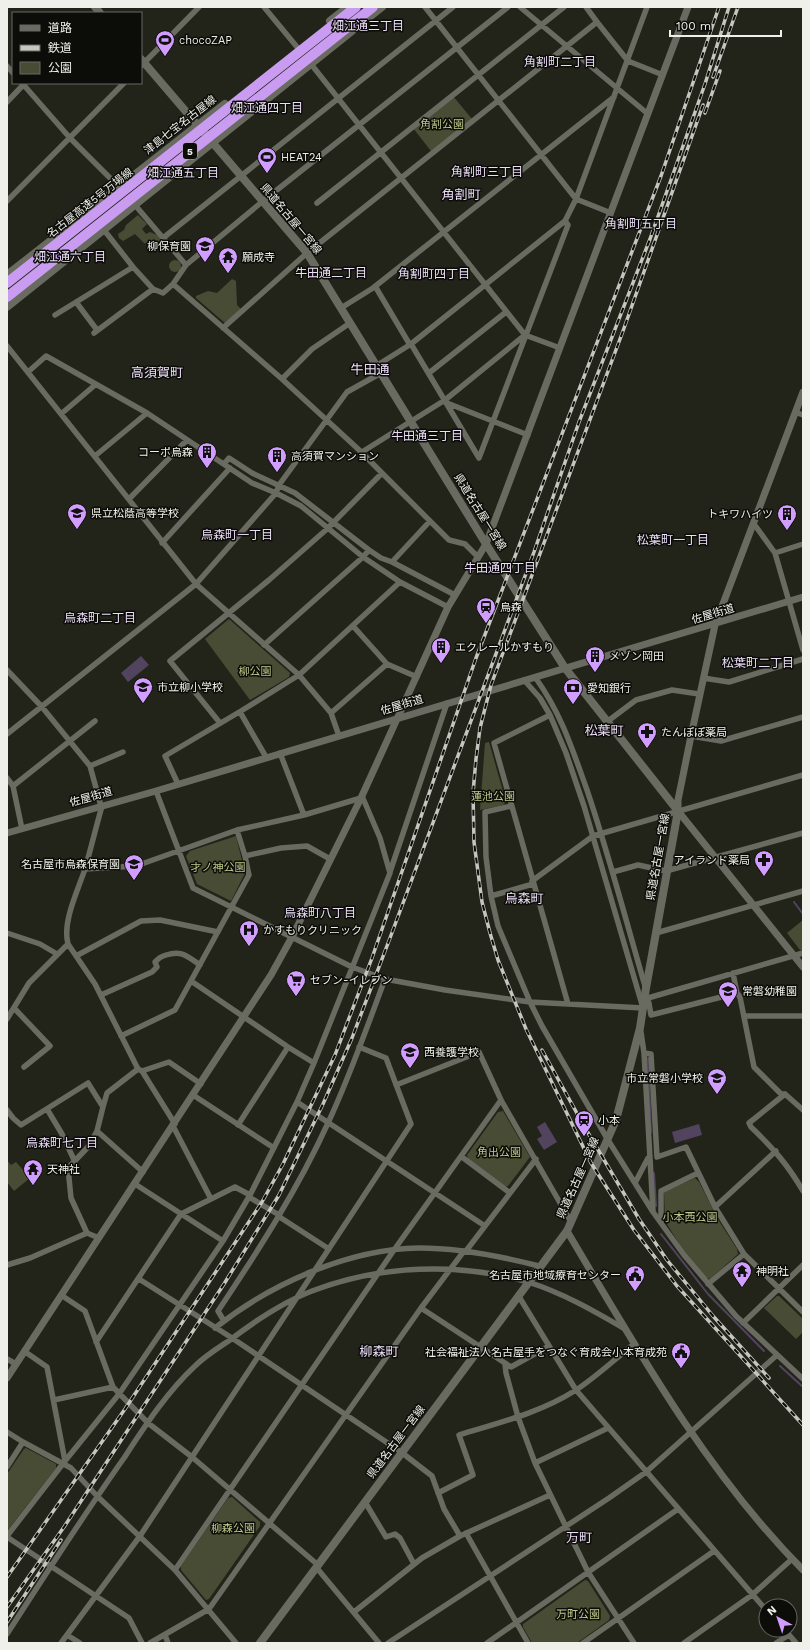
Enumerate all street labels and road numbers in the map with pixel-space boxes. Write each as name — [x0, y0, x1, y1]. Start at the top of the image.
street label: 津島七宝名古屋線 — [141, 93, 219, 157]
road number: 5 — [183, 143, 197, 159]
street label: 名古屋高速5号万場線 — [44, 165, 136, 241]
street label: 県道名古屋一宮線 — [258, 181, 324, 257]
street label: 県道名古屋一宮線 — [451, 471, 509, 553]
street label: 佐屋街道 — [690, 601, 736, 627]
street label: 佐屋街道 — [379, 692, 425, 718]
street label: 佐屋街道 — [68, 785, 114, 809]
street label: 県道名古屋一宮線 — [644, 813, 672, 901]
street label: 県道名古屋一宮線 — [554, 1135, 602, 1221]
street label: 県道名古屋一宮線 — [364, 1403, 428, 1481]

